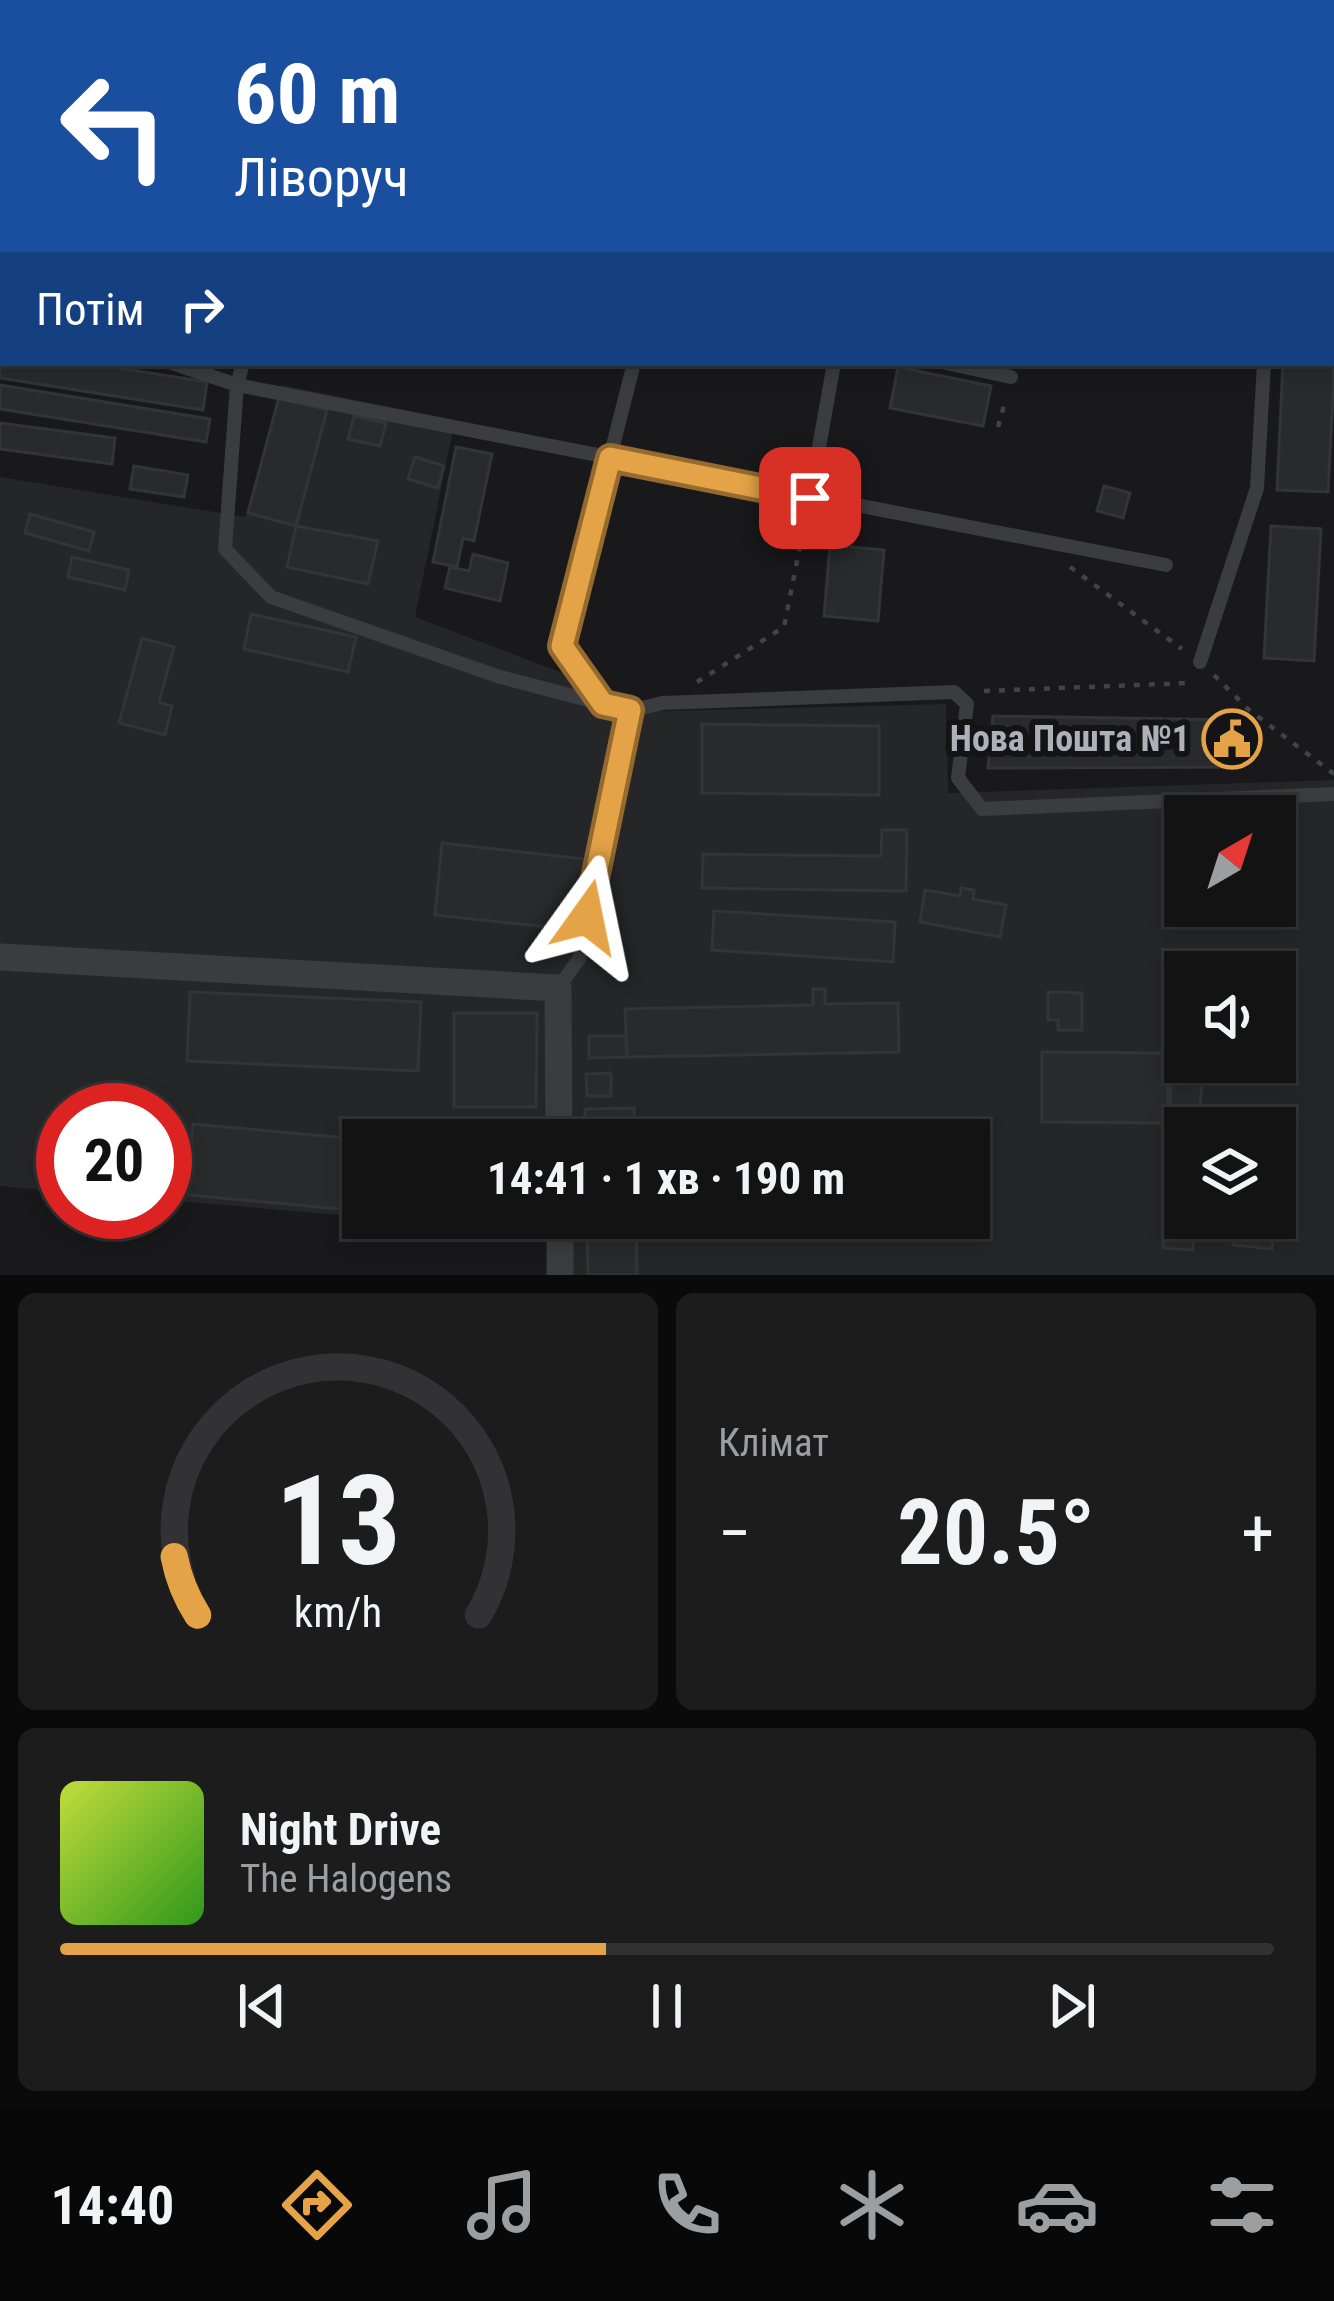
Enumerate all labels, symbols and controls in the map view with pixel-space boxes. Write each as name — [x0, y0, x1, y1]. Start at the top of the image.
text: 60 m — [234, 45, 401, 144]
icon: left — [36, 48, 192, 204]
text: Ліворуч — [234, 146, 409, 209]
icon: right — [169, 276, 235, 342]
text: Потім — [36, 283, 145, 336]
pin — [759, 447, 861, 549]
icon: arrive — [777, 465, 843, 531]
public building icon: Нова Пошта №1 — [1201, 708, 1263, 770]
place label: Нова Пошта №1 — [950, 718, 1190, 760]
north arrow — [1164, 795, 1296, 927]
map controls — [1164, 795, 1296, 1239]
position arrow — [524, 854, 650, 980]
button: sound — [1164, 951, 1296, 1083]
speed limit sign: 20 — [36, 1083, 192, 1239]
button: layers — [1164, 1107, 1296, 1239]
text: 14:41 · 1 хв · 190 m — [487, 1152, 845, 1205]
text: Клімат — [718, 1420, 829, 1466]
text: 13 — [275, 1448, 401, 1594]
text: 20.5° — [897, 1481, 1095, 1586]
text: − — [718, 1495, 751, 1572]
text: + — [1241, 1495, 1274, 1572]
text: km/h — [294, 1586, 382, 1636]
text: Night Drive — [240, 1803, 441, 1856]
text: The Halogens — [240, 1856, 452, 1902]
icon: previous — [229, 1973, 295, 2039]
icon: pause — [634, 1973, 700, 2039]
icon: next — [1039, 1973, 1105, 2039]
icon: directions — [275, 2163, 359, 2247]
icon: music — [460, 2163, 544, 2247]
icon: phone — [645, 2163, 729, 2247]
icon: climate — [830, 2163, 914, 2247]
icon: car — [1015, 2163, 1099, 2247]
icon: filters — [1200, 2163, 1284, 2247]
text: 14:40 — [50, 2174, 174, 2237]

